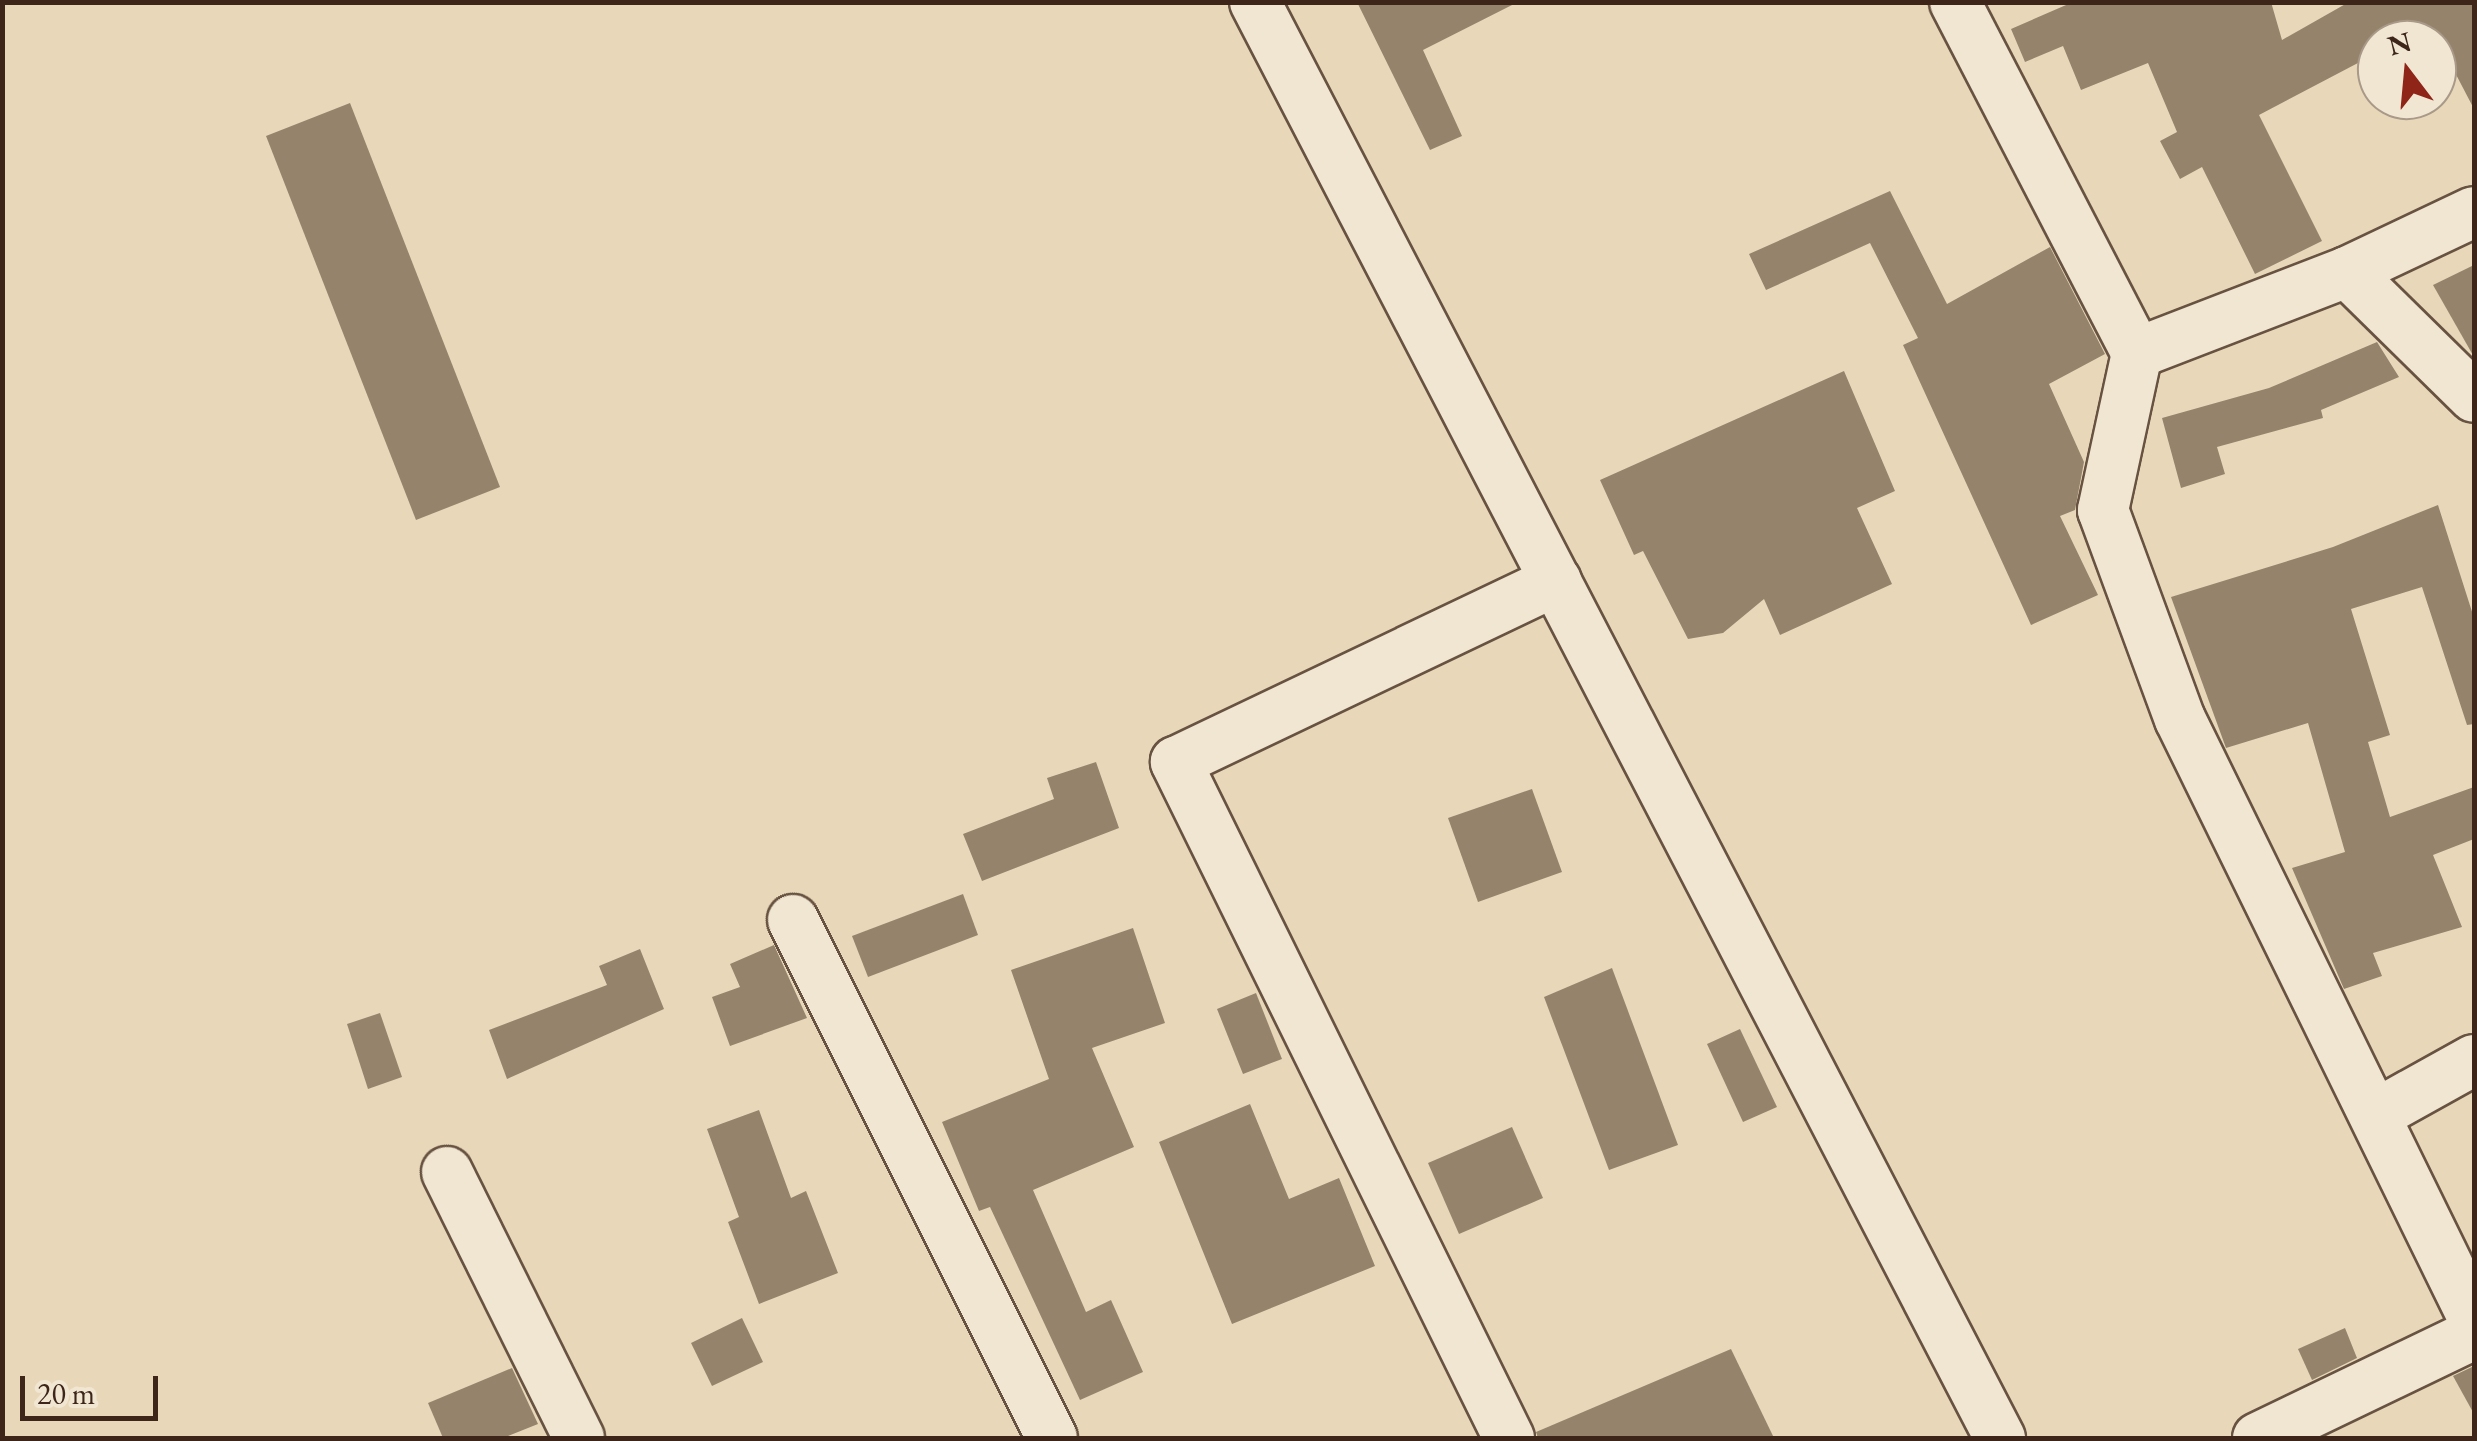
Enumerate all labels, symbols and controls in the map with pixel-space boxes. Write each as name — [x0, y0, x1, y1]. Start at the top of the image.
north arrow — [2357, 20, 2457, 120]
text: N — [2383, 23, 2415, 64]
scale bar — [25, 1356, 162, 1418]
text: 20 m — [37, 1374, 95, 1413]

